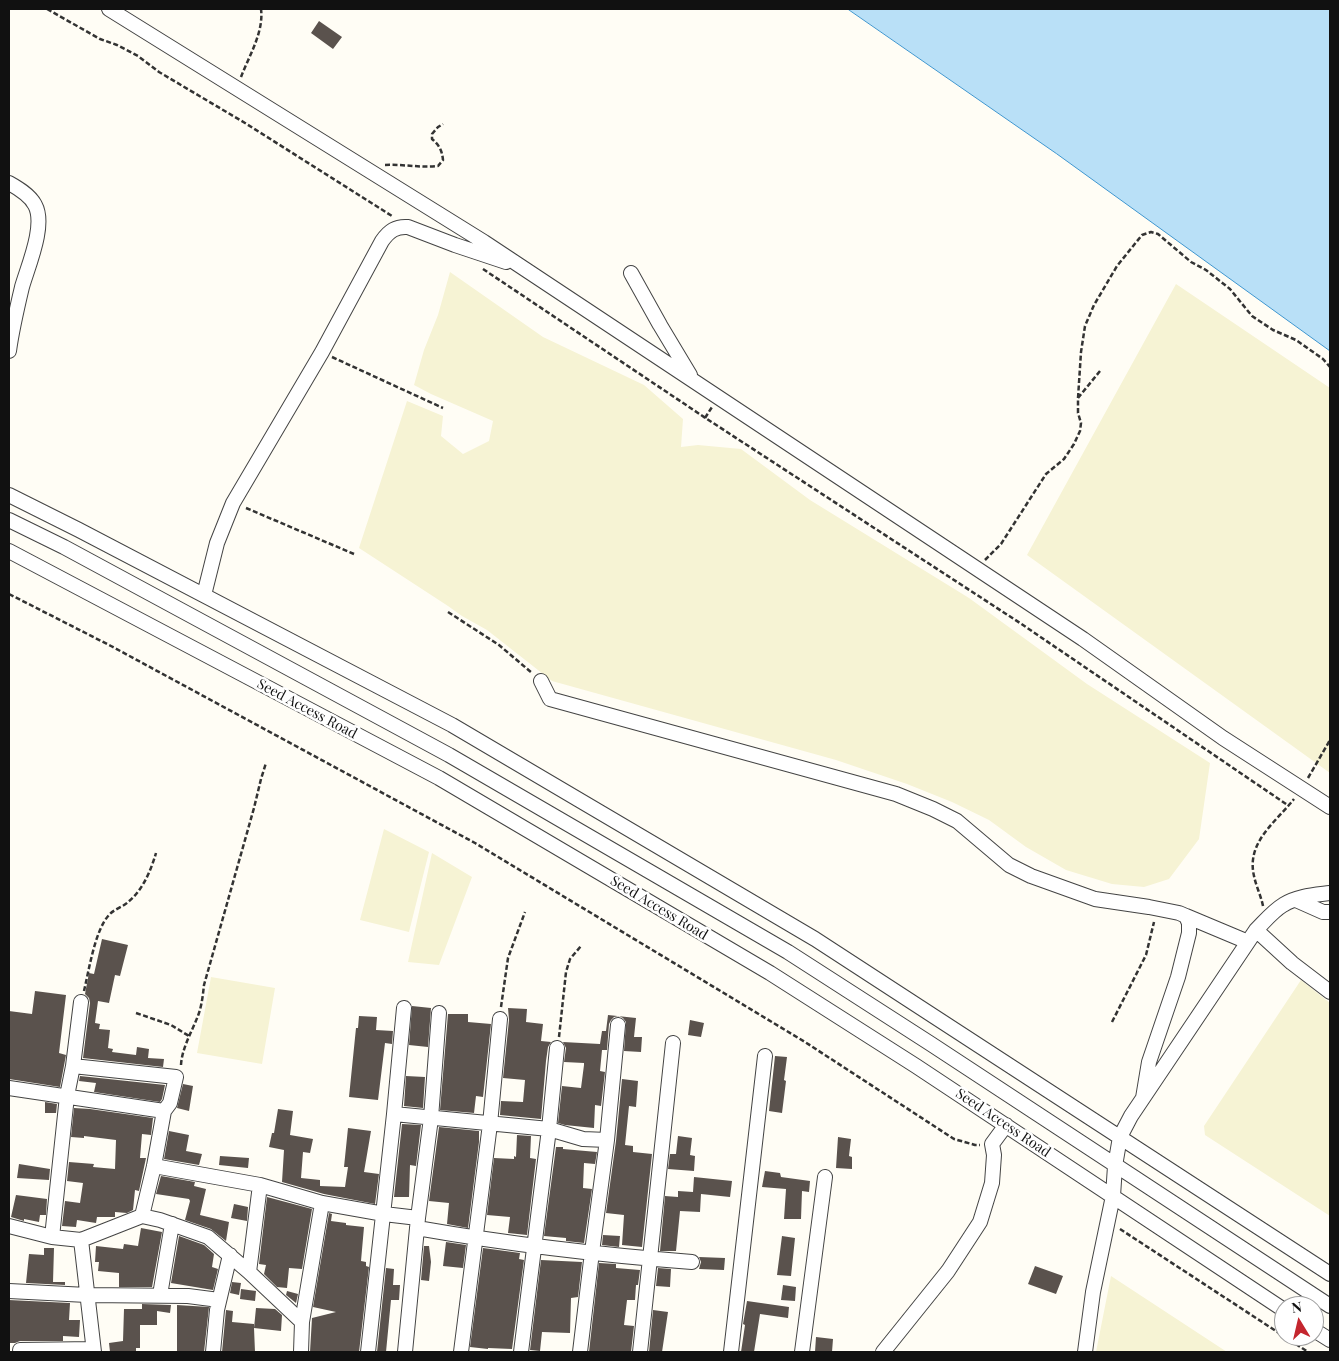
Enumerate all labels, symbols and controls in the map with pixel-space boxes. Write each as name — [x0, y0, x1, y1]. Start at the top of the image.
street label: Seed Access Road — [254, 676, 360, 742]
street label: Seed Access Road — [607, 872, 711, 944]
street label: Seed Access Road — [952, 1085, 1054, 1161]
north arrow — [1274, 1296, 1324, 1346]
text: N — [1290, 1297, 1303, 1317]

